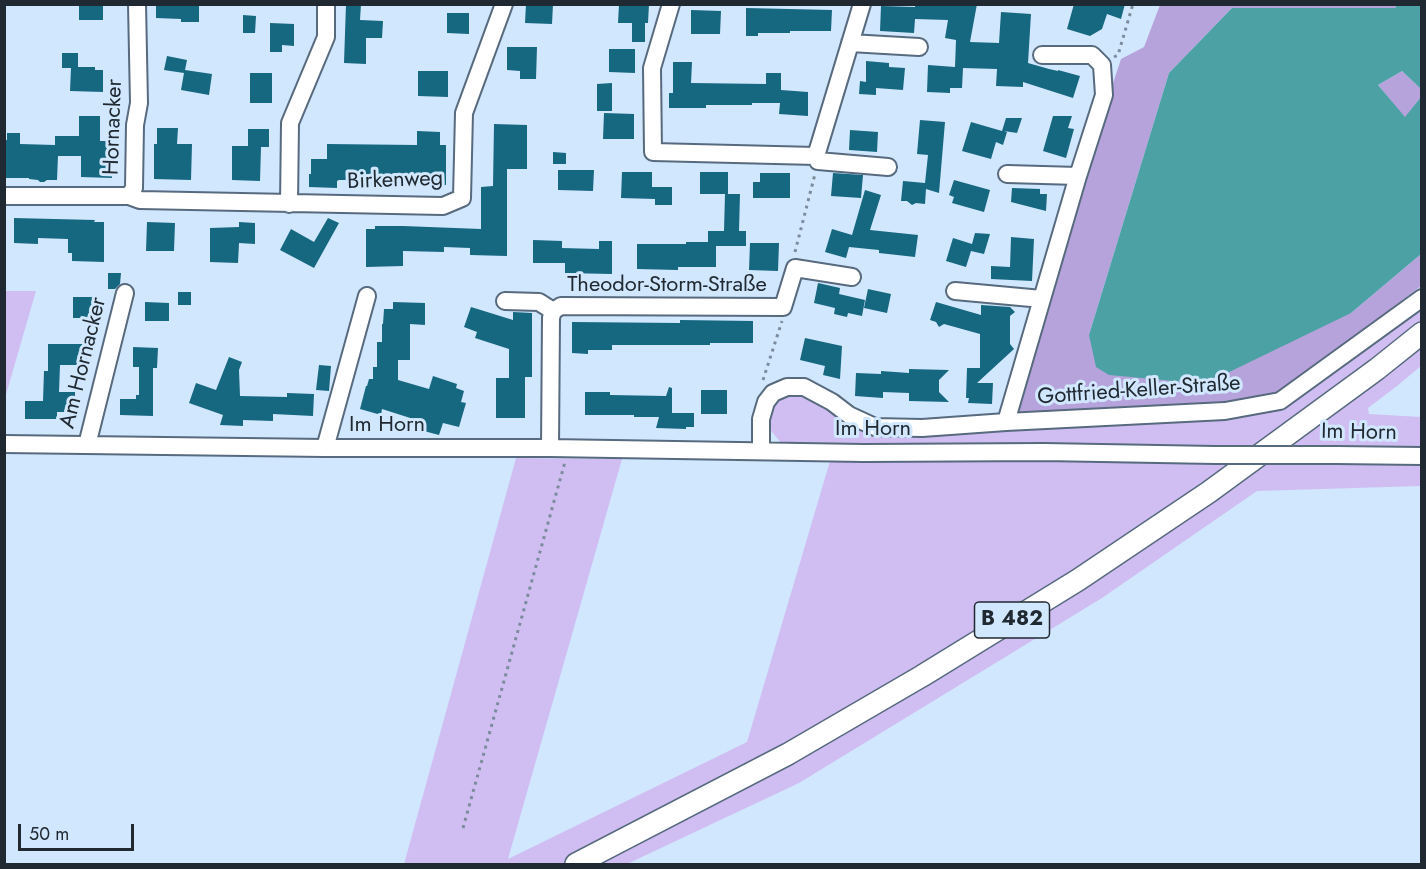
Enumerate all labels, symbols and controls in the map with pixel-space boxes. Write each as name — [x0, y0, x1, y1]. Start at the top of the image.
street label: Hornacker — [99, 78, 129, 176]
street label: Birkenweg — [346, 166, 444, 196]
street label: Theodor-Storm-Straße — [567, 273, 767, 299]
street label: Am Hornacker — [55, 295, 113, 431]
street label: Gottfried-Keller-Straße — [1037, 371, 1241, 411]
street label: Im Horn — [349, 413, 425, 439]
street label: Im Horn — [835, 417, 911, 443]
street label: Im Horn — [1321, 419, 1397, 447]
road number: B 482 — [974, 602, 1050, 638]
scale bar — [21, 812, 136, 850]
text: 50 m — [29, 821, 69, 847]

